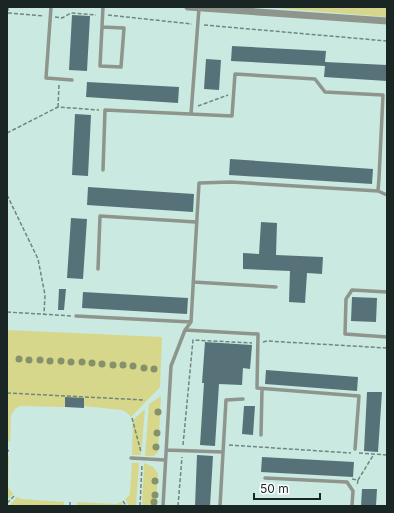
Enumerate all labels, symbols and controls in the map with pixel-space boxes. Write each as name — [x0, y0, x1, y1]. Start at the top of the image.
scale bar — [254, 475, 320, 501]
text: 50 m — [260, 481, 289, 496]

